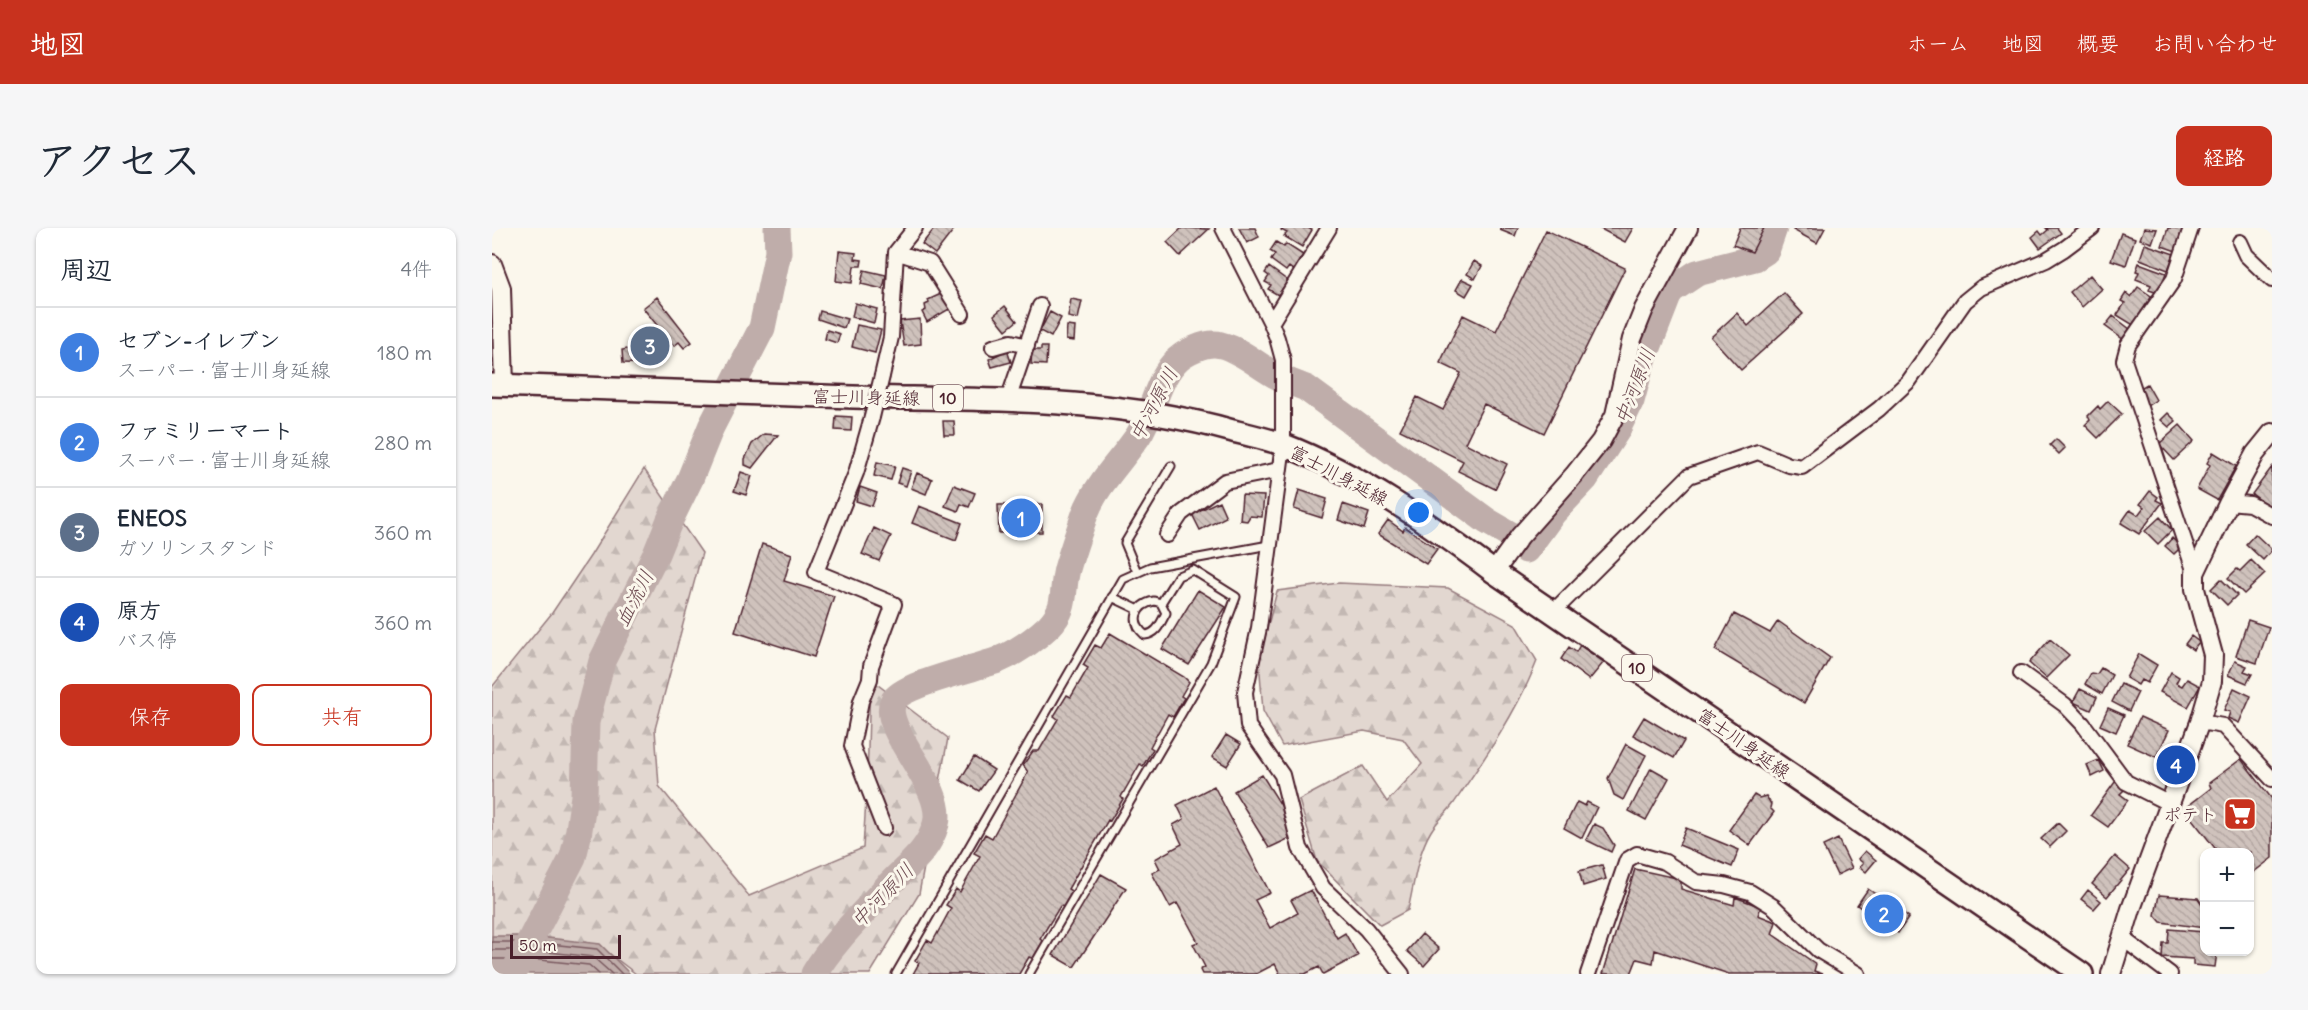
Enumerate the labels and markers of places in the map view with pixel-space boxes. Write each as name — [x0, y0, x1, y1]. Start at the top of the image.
pin: 3 — [630, 324, 670, 368]
pin: 1 — [1002, 496, 1040, 540]
pin: 4 — [2156, 742, 2196, 788]
supermarket icon: ポテト — [2222, 796, 2258, 832]
place label: ポテト — [2163, 803, 2217, 826]
pin: 2 — [1864, 892, 1904, 936]

